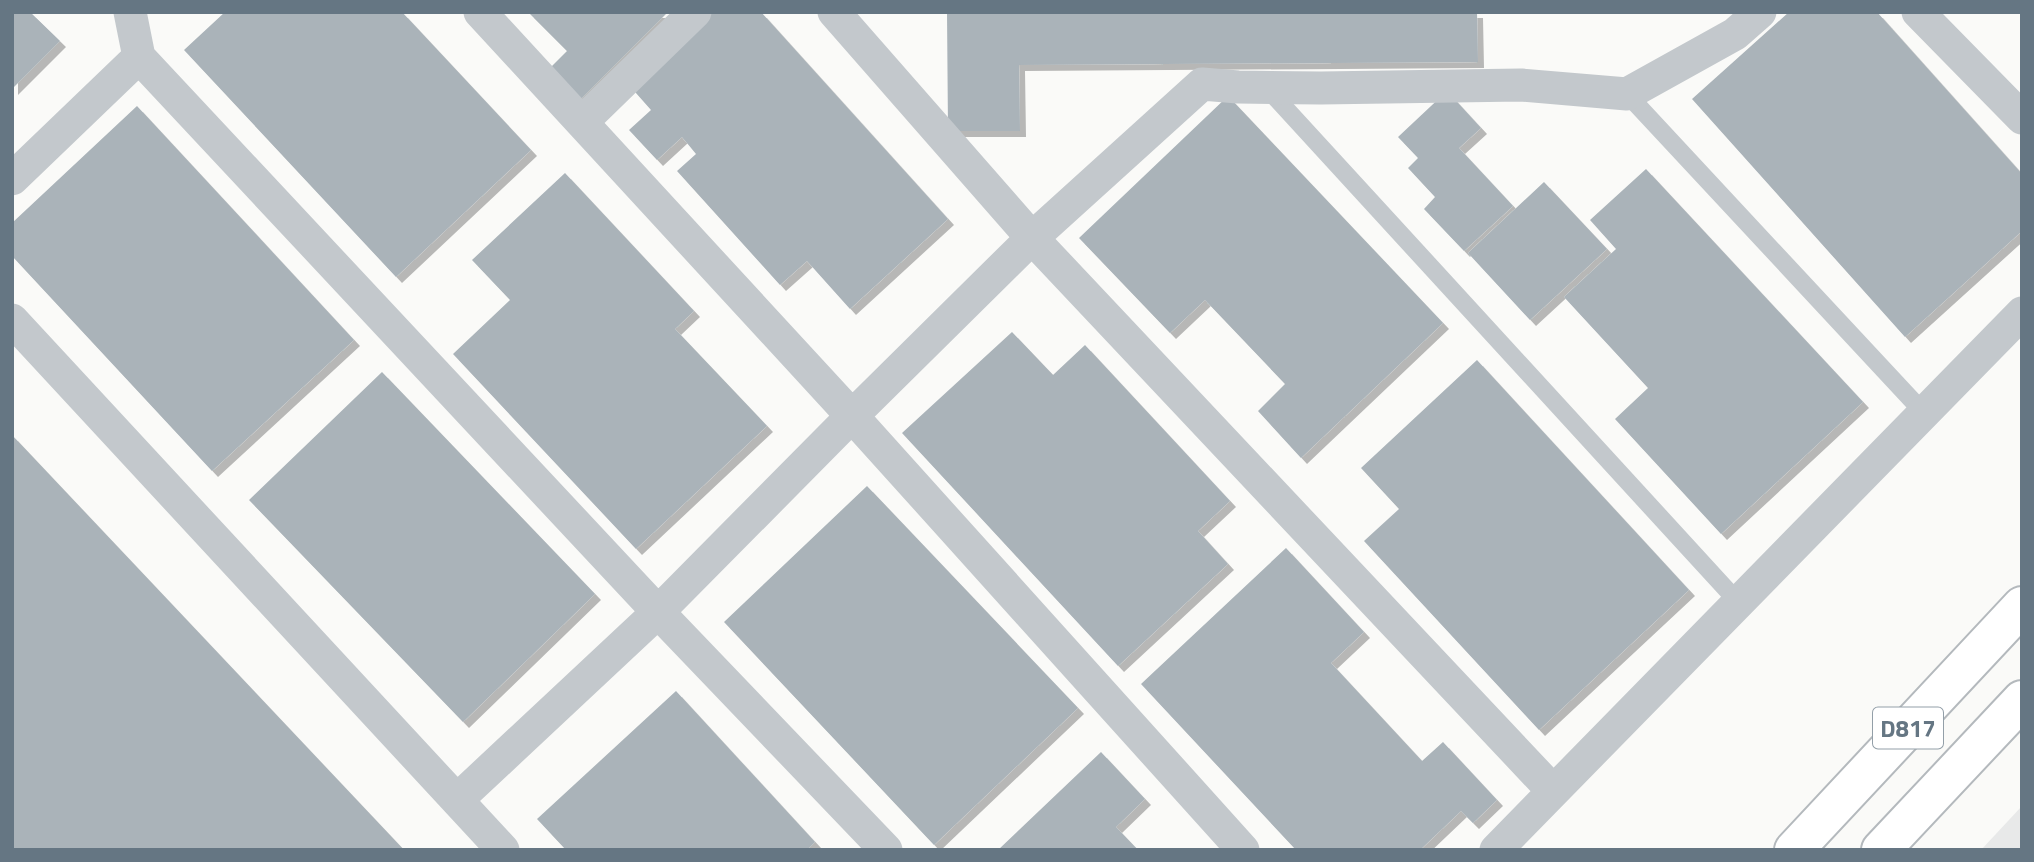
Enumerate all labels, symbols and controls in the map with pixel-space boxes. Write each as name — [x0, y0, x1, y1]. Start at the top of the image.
road number: D817 — [1873, 708, 1943, 748]

